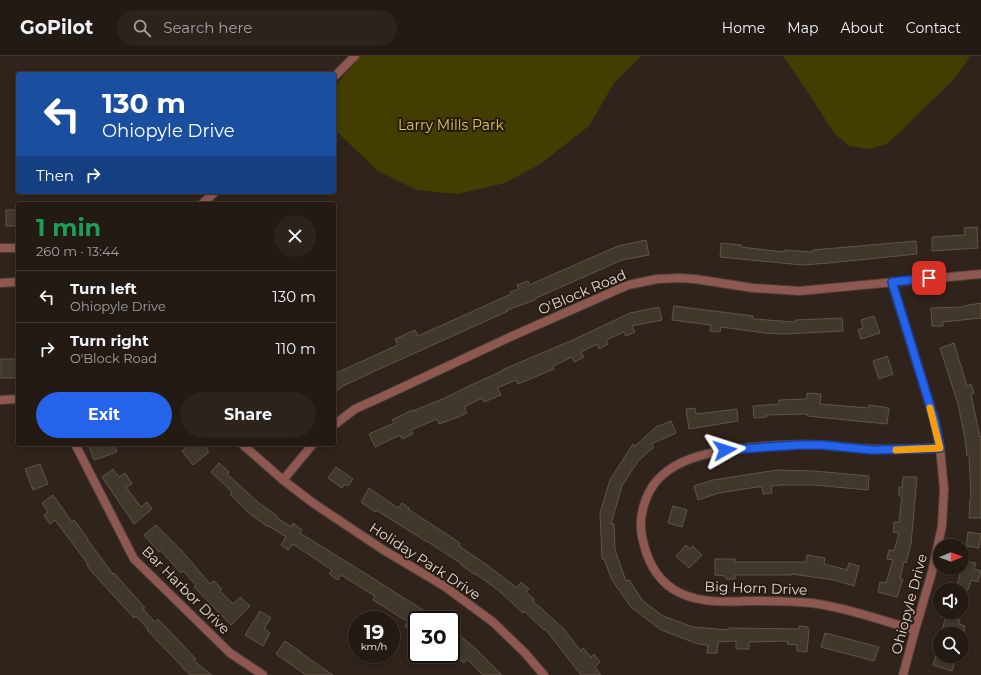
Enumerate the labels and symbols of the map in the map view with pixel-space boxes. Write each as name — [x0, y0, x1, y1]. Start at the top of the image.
park label: Larry Mills Park — [398, 116, 505, 134]
pin — [912, 261, 946, 295]
street label: O'Block Road — [535, 265, 629, 319]
position arrow — [704, 429, 746, 471]
street label: Holiday Park Drive — [366, 518, 484, 604]
north arrow — [933, 539, 969, 575]
street label: Bar Harbor Drive — [138, 542, 234, 638]
street label: Ohiopyle Drive — [887, 552, 931, 656]
street label: Big Horn Drive — [704, 577, 808, 599]
speed limit sign: 30 — [408, 611, 460, 663]

